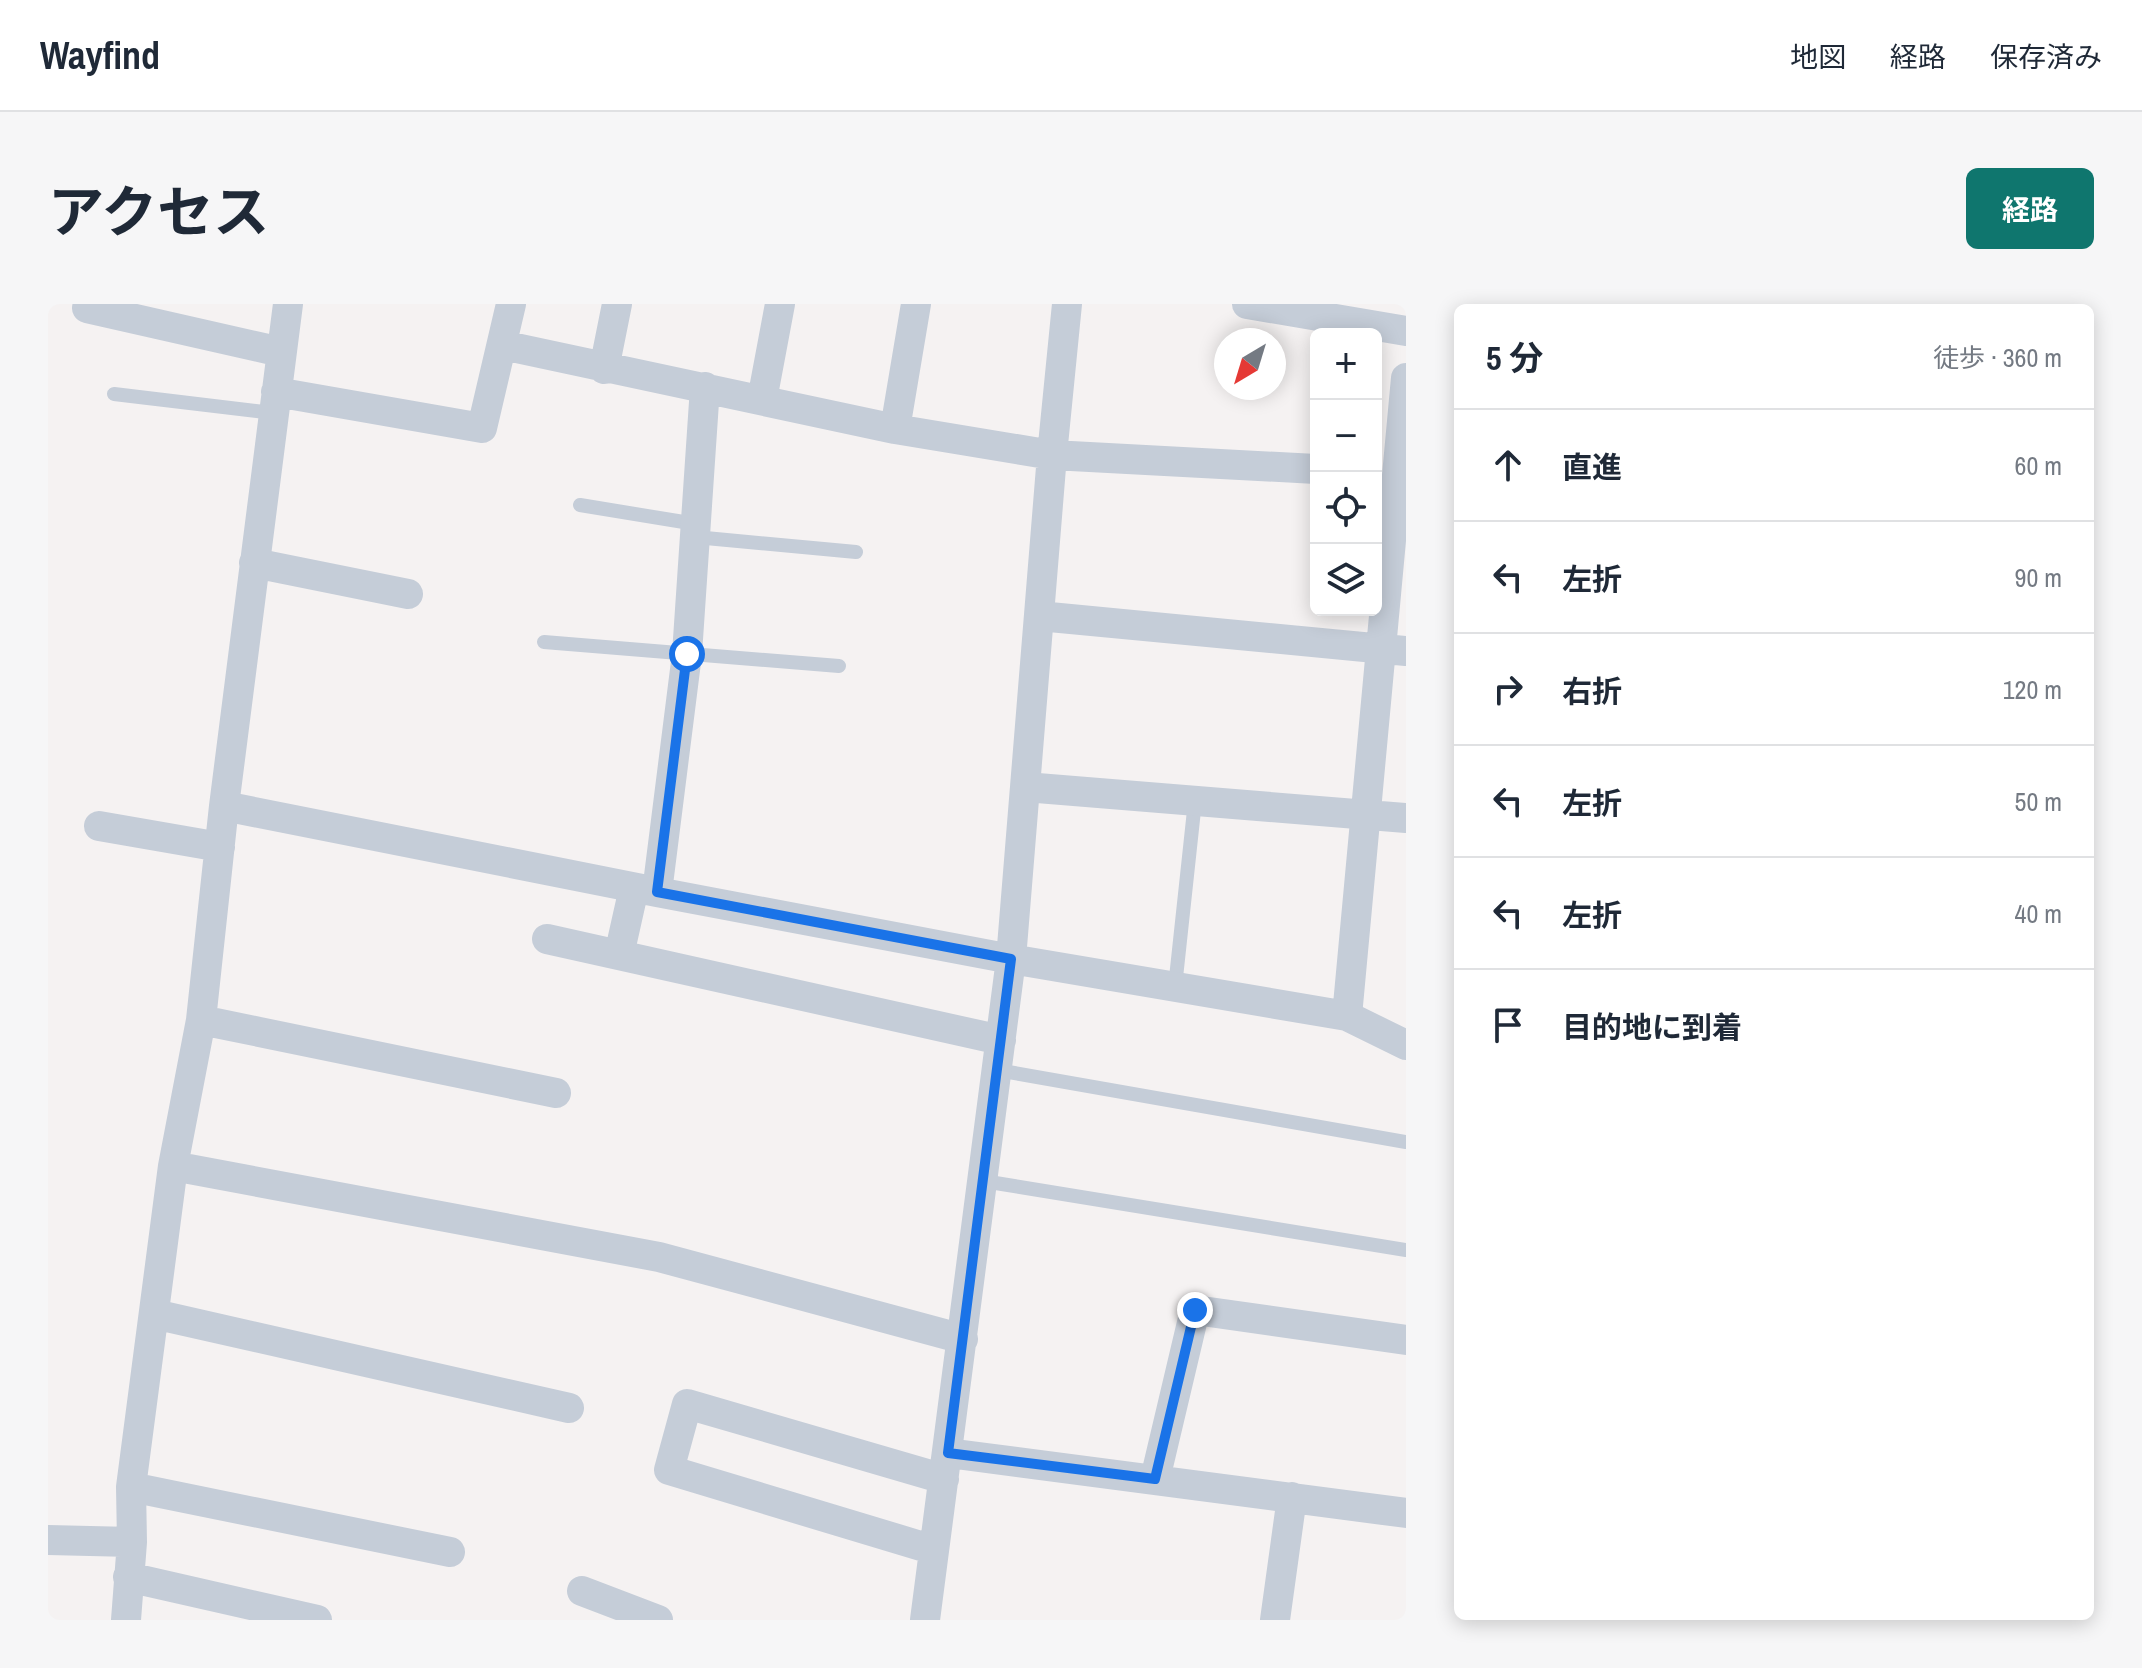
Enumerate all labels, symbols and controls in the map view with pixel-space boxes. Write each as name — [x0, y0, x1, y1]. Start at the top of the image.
text: Wayfind — [40, 30, 160, 81]
text: 地図 — [1790, 38, 1846, 76]
text: 経路 — [1890, 38, 1946, 76]
text: 保存済み — [1990, 38, 2102, 76]
button: 経路 — [1966, 168, 2094, 249]
text: アクセス — [48, 174, 269, 249]
north arrow — [1214, 328, 1286, 400]
map controls — [1310, 328, 1382, 616]
button: + — [1310, 328, 1382, 400]
text: 5 分 — [1486, 335, 1543, 381]
text: 徒歩 · 360 m — [1933, 340, 2062, 375]
button: − — [1310, 400, 1382, 472]
icon: ahead — [1486, 443, 1530, 487]
text: 直進 — [1562, 447, 1622, 487]
text: 60 m — [2015, 448, 2062, 483]
button: locate — [1310, 472, 1382, 544]
button: layers — [1310, 544, 1382, 616]
icon: left — [1486, 555, 1530, 599]
text: 左折 — [1562, 559, 1622, 599]
text: 90 m — [2015, 560, 2062, 595]
route start — [669, 636, 705, 672]
icon: right — [1486, 667, 1530, 711]
text: 右折 — [1562, 671, 1622, 711]
text: 120 m — [2003, 672, 2062, 707]
icon: left — [1486, 779, 1530, 823]
text: 左折 — [1562, 783, 1622, 823]
text: 50 m — [2015, 784, 2062, 819]
icon: left — [1486, 891, 1530, 935]
text: 左折 — [1562, 895, 1622, 935]
text: 40 m — [2015, 896, 2062, 931]
icon: arrive — [1486, 1003, 1530, 1047]
text: 目的地に到着 — [1562, 1007, 1742, 1047]
route end — [1177, 1292, 1213, 1328]

